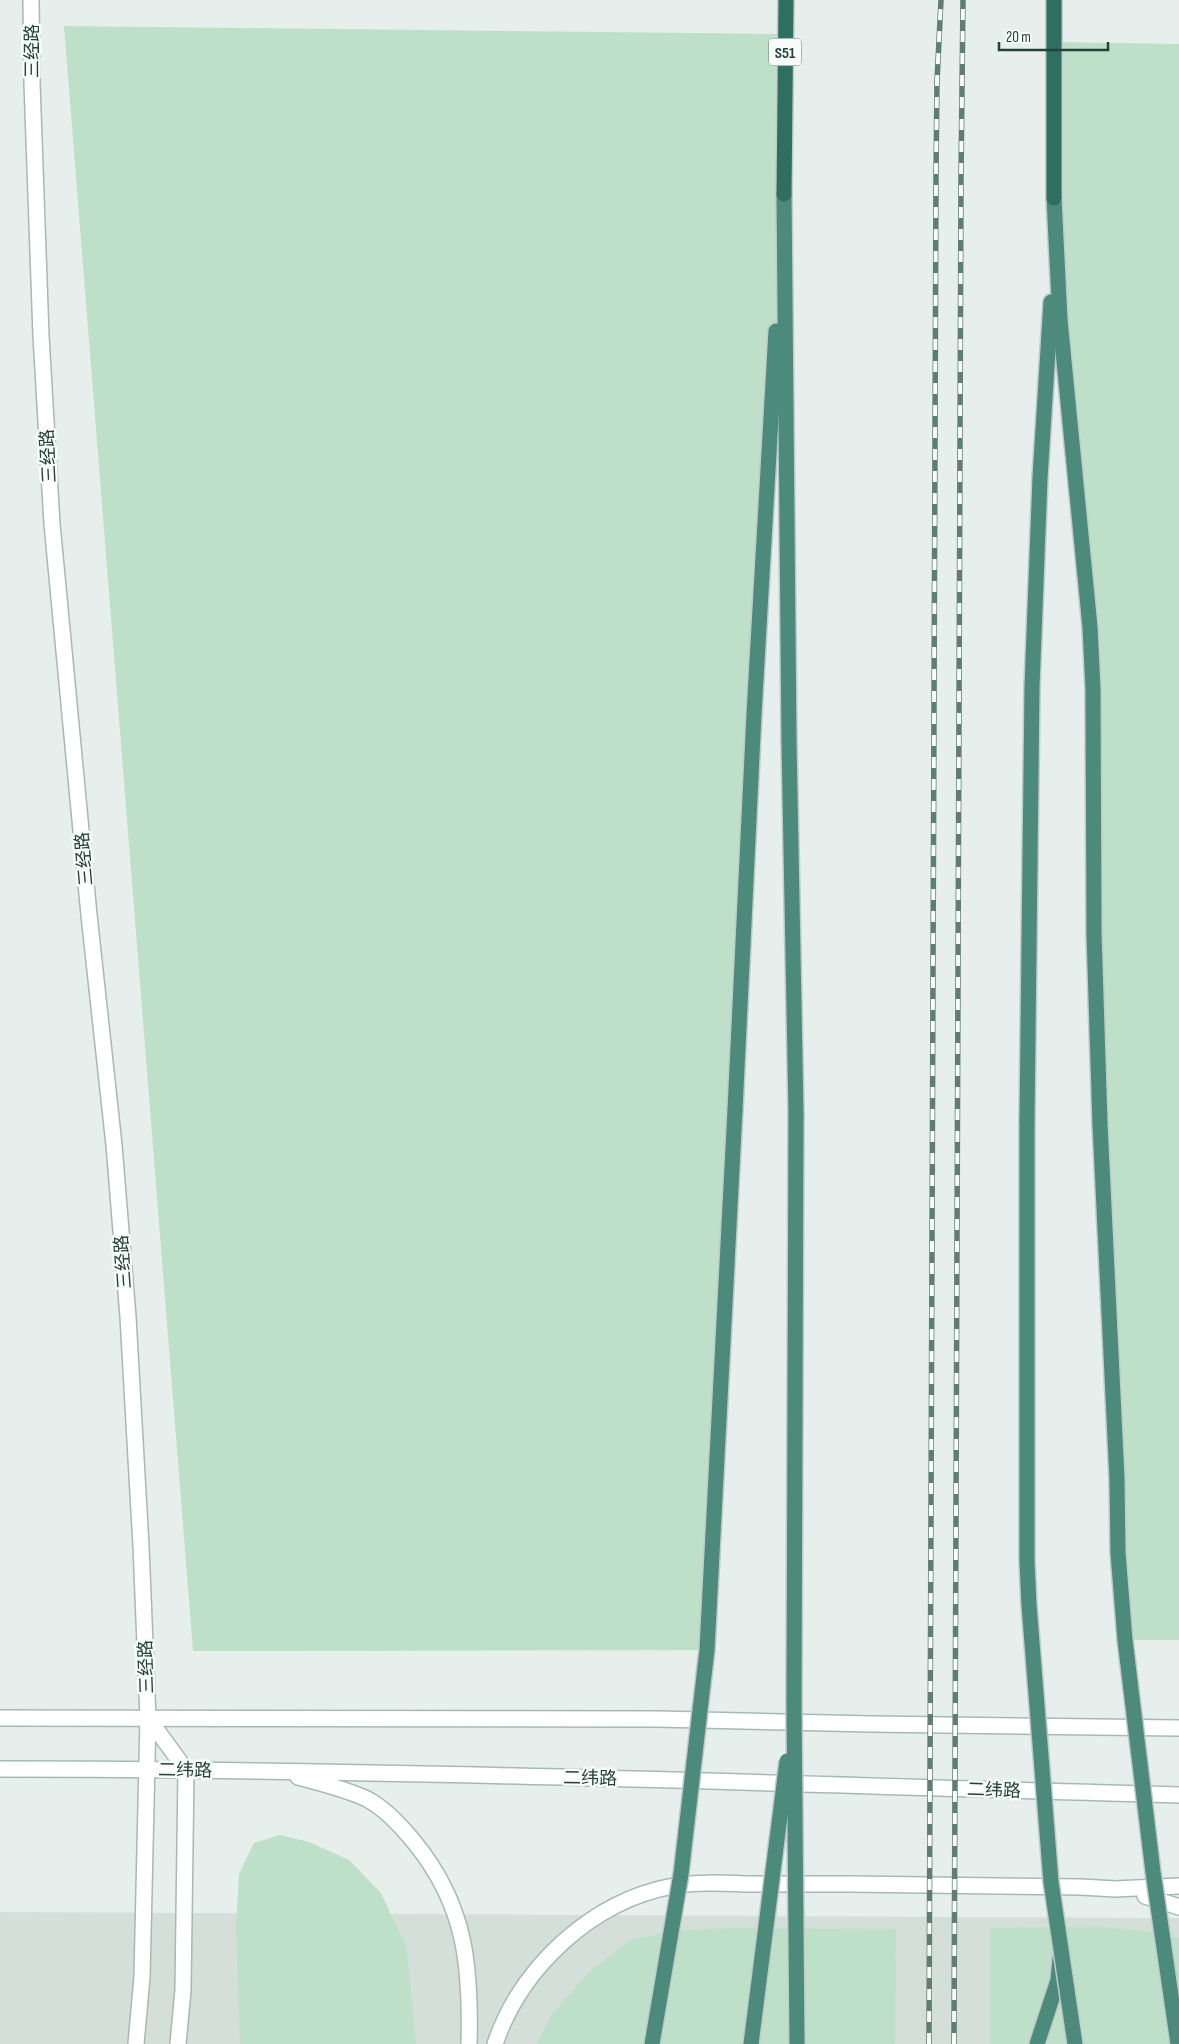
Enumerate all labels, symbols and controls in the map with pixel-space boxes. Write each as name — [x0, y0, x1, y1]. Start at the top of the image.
scale bar — [999, 20, 1108, 52]
street label: 三经路 — [22, 24, 43, 78]
text: 20 m — [1006, 28, 1031, 47]
road number: S51 — [769, 38, 801, 66]
street label: 三经路 — [37, 428, 60, 483]
street label: 三经路 — [72, 831, 97, 887]
street label: 三经路 — [111, 1234, 136, 1290]
street label: 三经路 — [135, 1640, 158, 1694]
street label: 二纬路 — [158, 1760, 212, 1781]
street label: 二纬路 — [563, 1768, 617, 1789]
street label: 二纬路 — [967, 1779, 1021, 1802]

